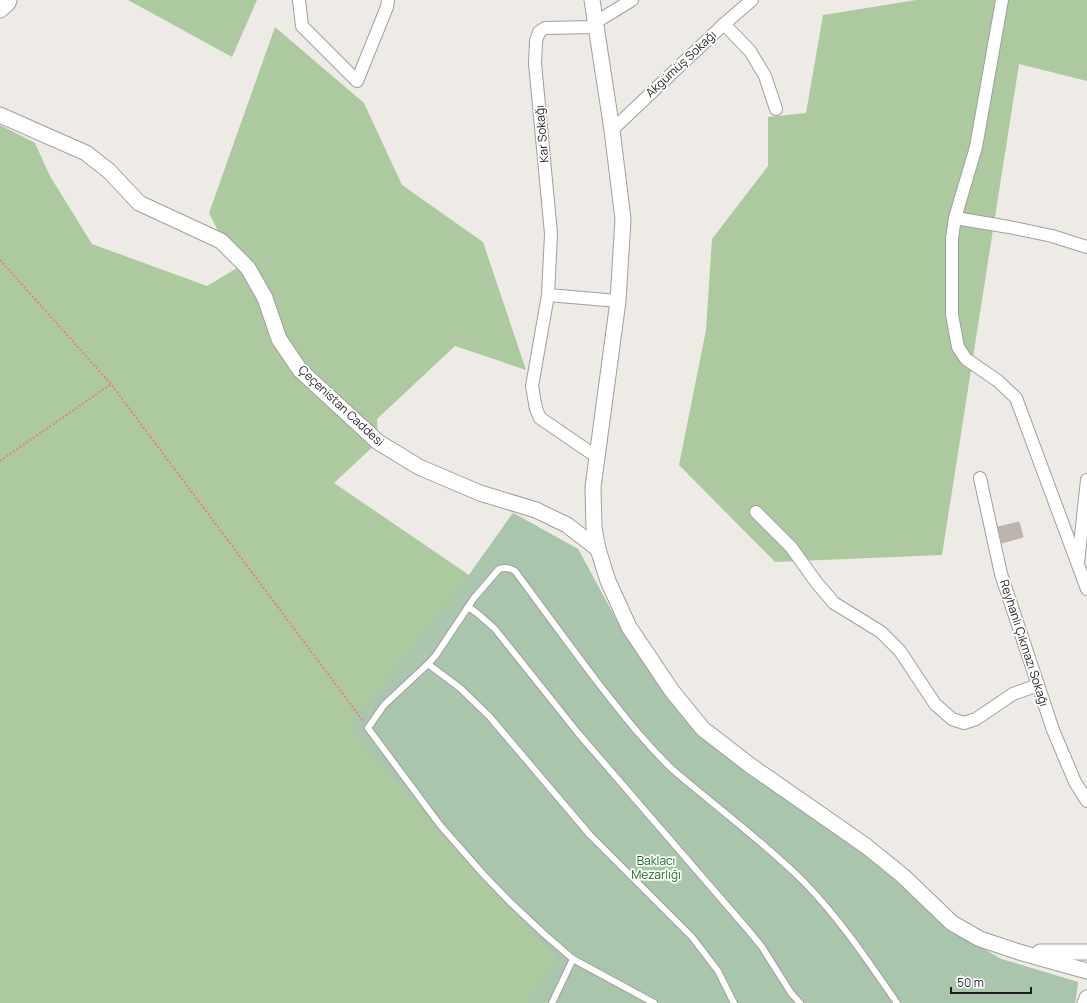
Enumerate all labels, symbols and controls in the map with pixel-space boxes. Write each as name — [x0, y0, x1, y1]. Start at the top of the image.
street label: Akgümüş Sokağı — [642, 26, 720, 101]
street label: Kar Sokağı — [531, 105, 552, 163]
street label: Çeçenistan Caddesi — [295, 361, 388, 450]
street label: Reyhanlı Çıkmazı Sokağı — [996, 577, 1053, 708]
park label: Baklacı Mezarlığı — [631, 852, 681, 883]
scale bar — [951, 969, 1031, 995]
text: 50 m — [957, 974, 984, 991]

